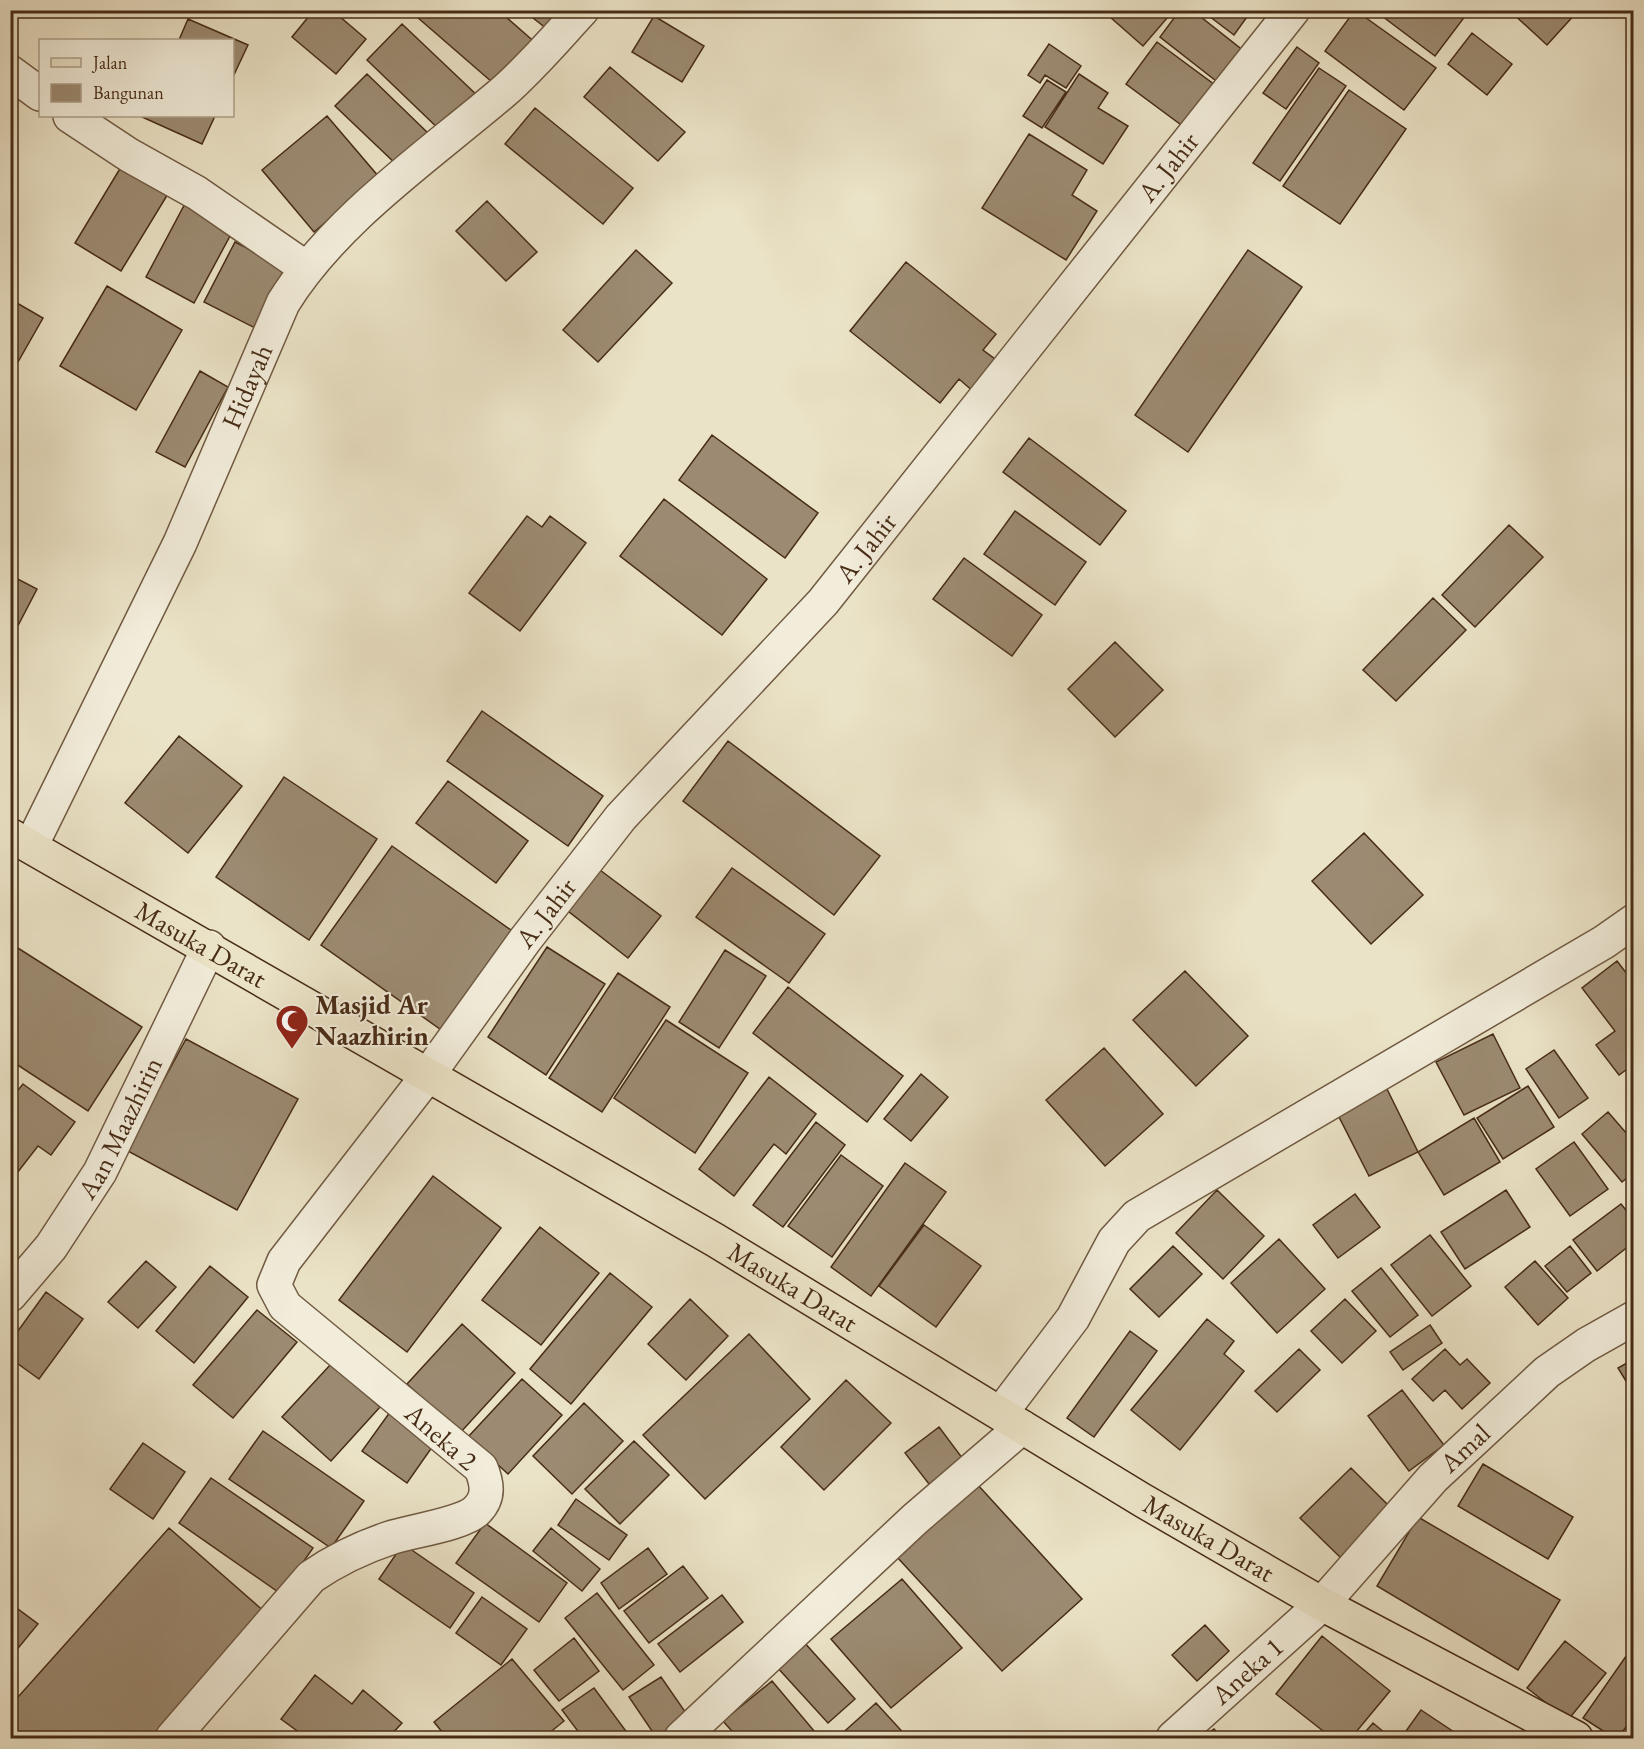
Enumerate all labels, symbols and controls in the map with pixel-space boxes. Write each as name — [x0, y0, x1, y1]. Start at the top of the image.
legend — [39, 39, 234, 117]
text: Jalan — [91, 51, 128, 74]
text: Bangunan — [93, 81, 164, 104]
street label: A. Jahir — [1129, 125, 1206, 210]
street label: Hidayah — [213, 338, 280, 434]
street label: A. Jahir — [826, 505, 904, 590]
street label: A. Jahir — [507, 871, 584, 956]
street label: Masuka Darat — [129, 893, 273, 996]
place label: Masjid Ar Naazhirin — [315, 987, 429, 1053]
mosque icon: Masjid Ar Naazhirin — [274, 1003, 310, 1050]
street label: Aan Maazhirin — [69, 1051, 170, 1206]
street label: Masuka Darat — [722, 1234, 865, 1340]
street label: Aneka 2 — [397, 1395, 485, 1478]
street label: Amal — [1431, 1416, 1497, 1481]
street label: Masuka Darat — [1137, 1486, 1281, 1590]
street label: Aneka 1 — [1203, 1629, 1290, 1713]

